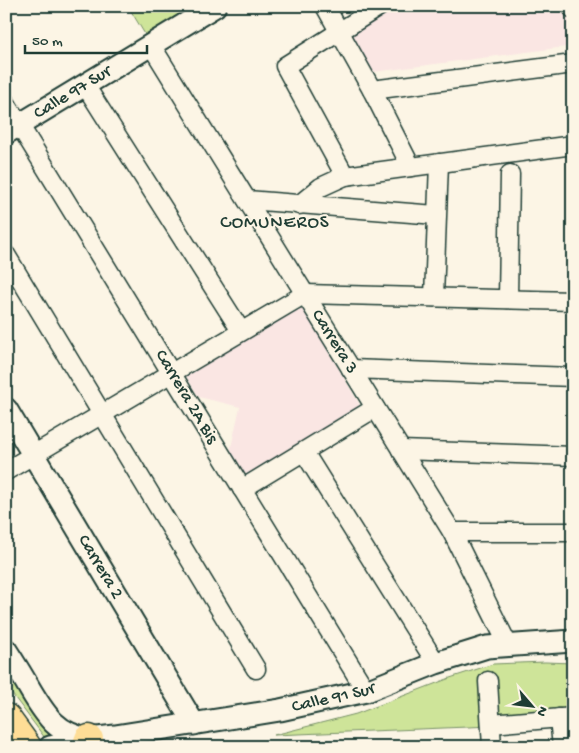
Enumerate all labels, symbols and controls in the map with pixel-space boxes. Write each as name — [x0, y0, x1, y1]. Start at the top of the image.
scale bar — [25, 22, 148, 54]
text: 50 m — [32, 33, 63, 51]
street label: Calle 97 Sur — [30, 60, 117, 124]
district label: COMUNEROS — [220, 212, 330, 235]
street label: Carrera 3 — [306, 306, 362, 378]
street label: Carrera 2A Bis — [150, 346, 223, 449]
street label: Carrera 2 — [73, 531, 128, 603]
street label: Calle 91 Sur — [290, 677, 380, 718]
north arrow — [506, 680, 556, 730]
text: N — [532, 703, 551, 719]

